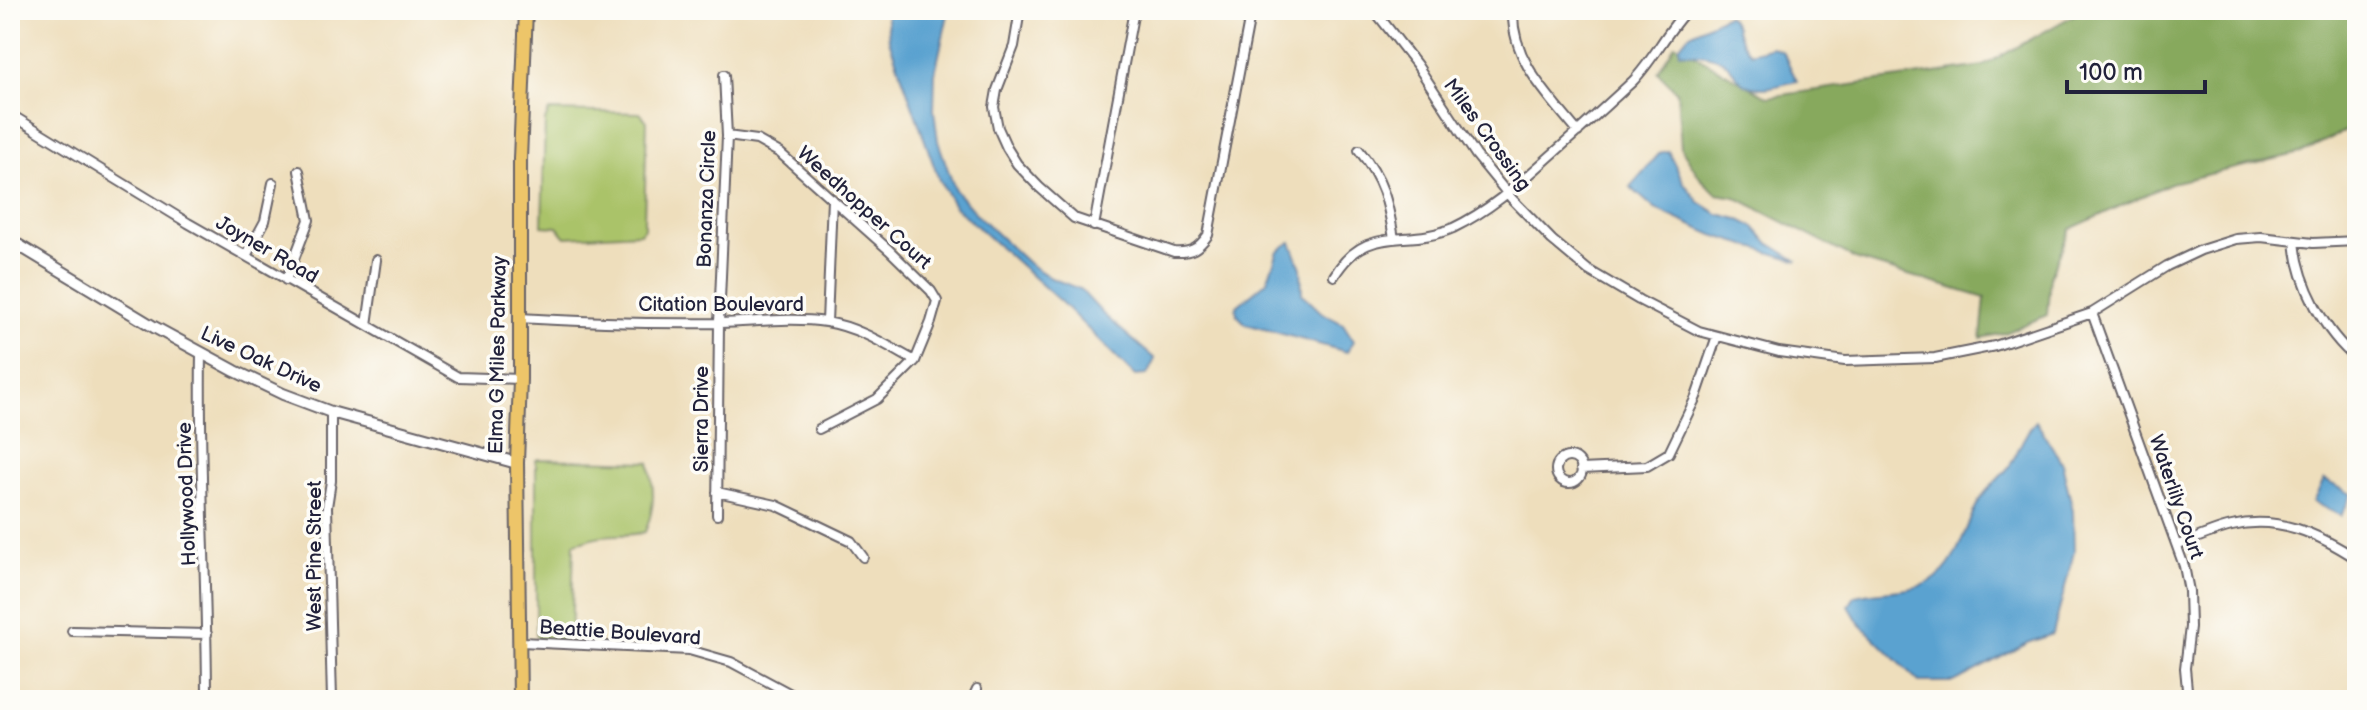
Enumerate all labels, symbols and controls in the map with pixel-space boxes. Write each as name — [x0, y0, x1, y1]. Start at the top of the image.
scale bar — [2067, 44, 2205, 94]
text: 100 m — [2079, 58, 2143, 87]
street label: Miles Crossing — [1438, 74, 1536, 196]
street label: Bonanza Circle — [693, 130, 721, 268]
street label: Weedhopper Court — [792, 141, 936, 275]
street label: Joyner Road — [212, 211, 322, 289]
street label: Elma G Miles Parkway — [484, 256, 512, 454]
street label: Citation Boulevard — [638, 293, 804, 317]
street label: Live Oak Drive — [197, 322, 325, 399]
street label: Sierra Drive — [690, 366, 714, 472]
street label: Hollywood Drive — [172, 422, 202, 566]
street label: Waterlily Court — [2144, 432, 2208, 562]
street label: West Pine Street — [303, 481, 327, 631]
street label: Beattie Boulevard — [538, 615, 702, 651]

